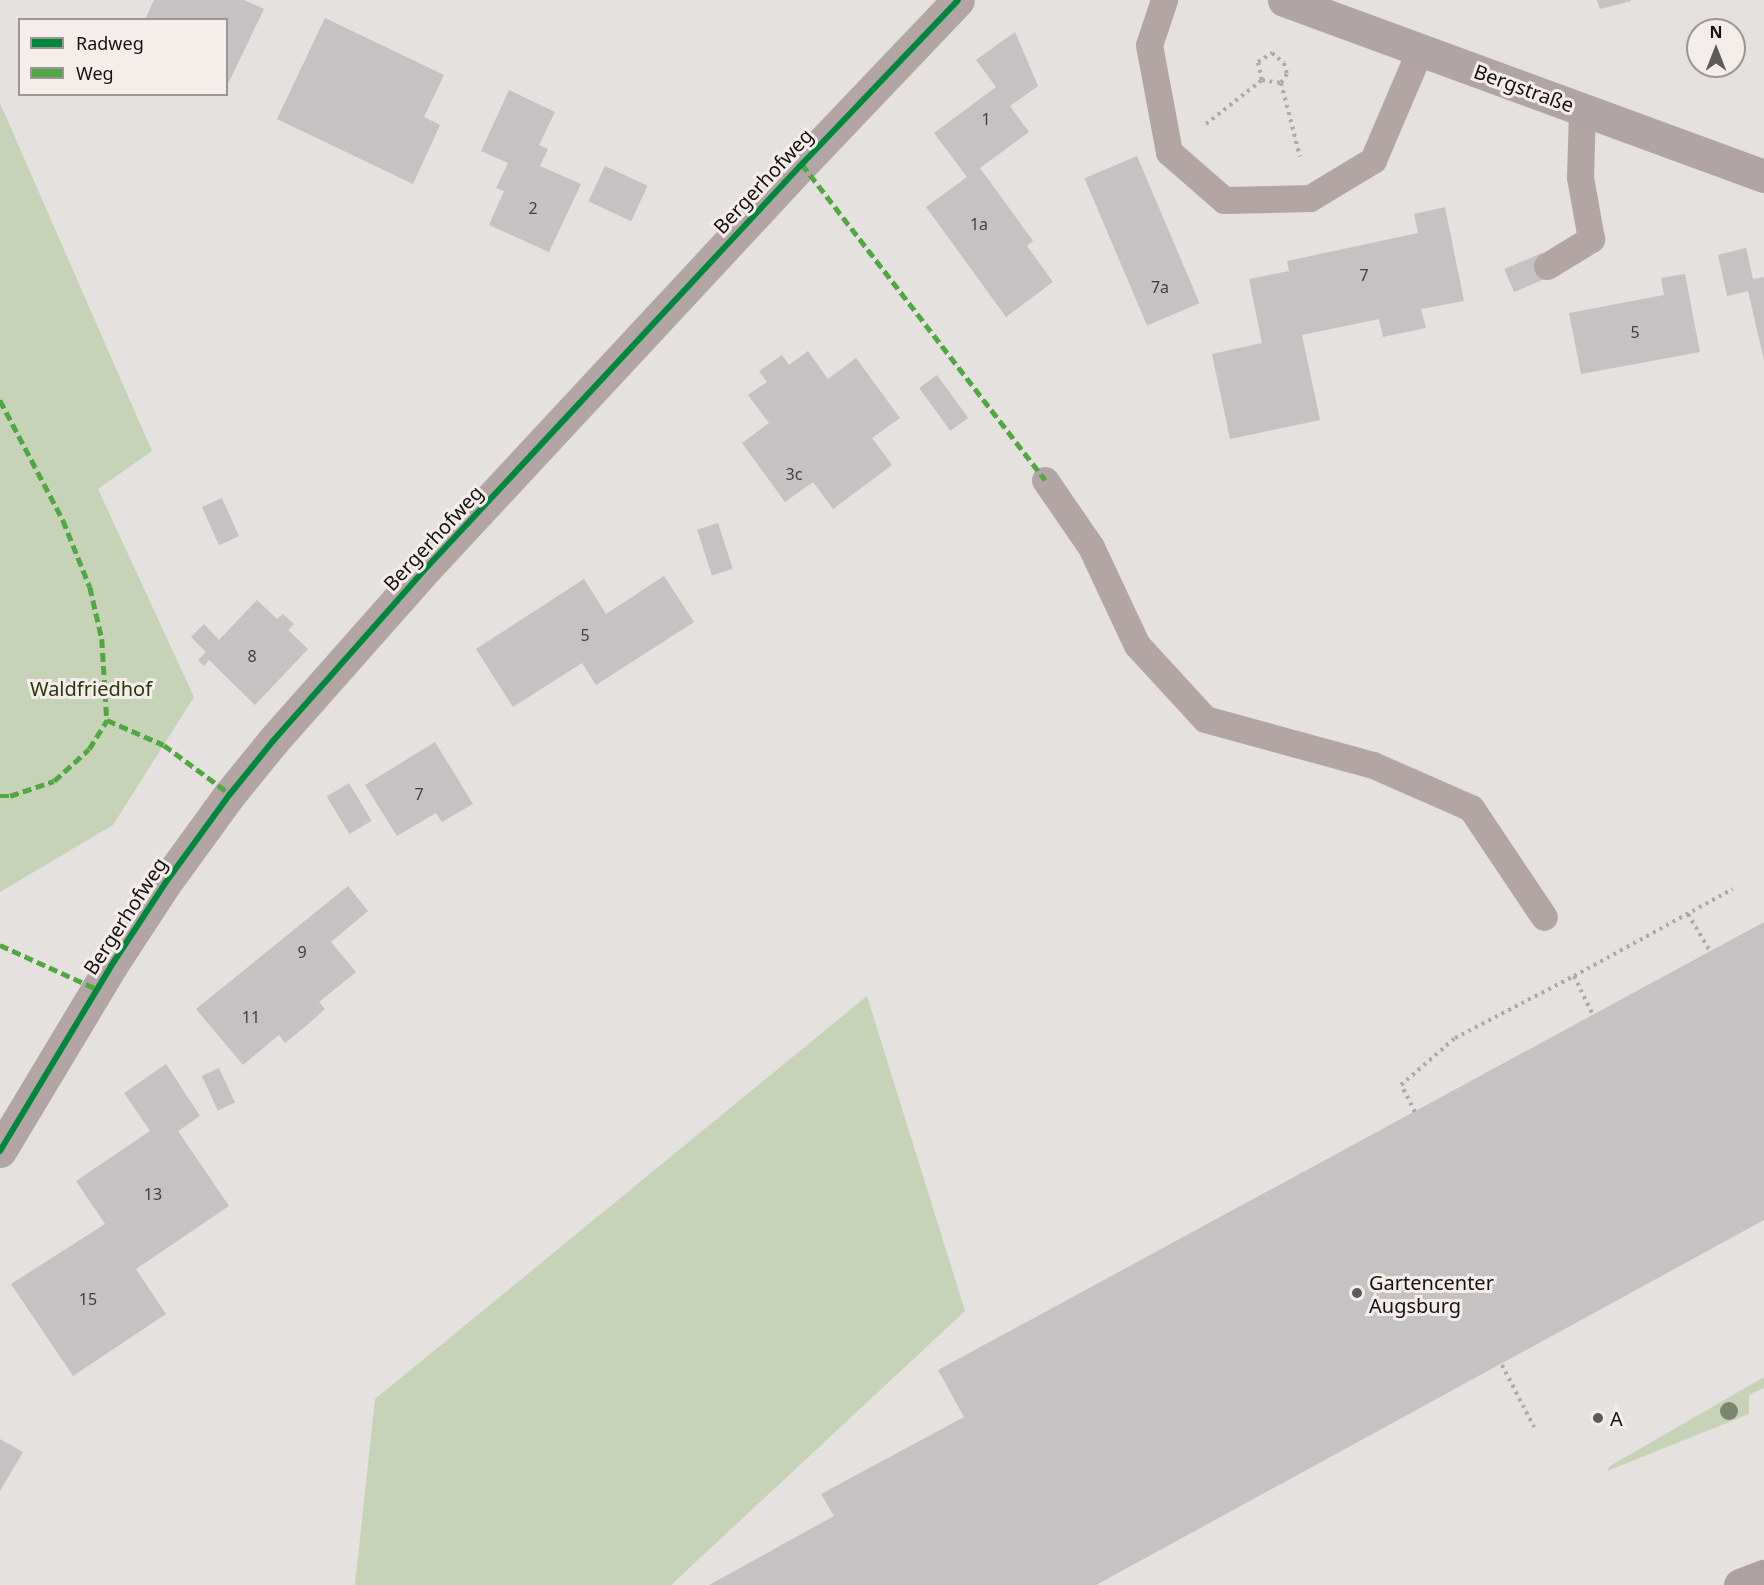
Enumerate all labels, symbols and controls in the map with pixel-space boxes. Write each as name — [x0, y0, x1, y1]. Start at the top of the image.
legend — [18, 18, 228, 96]
north arrow — [1686, 18, 1746, 78]
text: N — [1709, 21, 1723, 43]
text: Radweg — [76, 31, 144, 55]
street label: Bergstraße — [1471, 59, 1577, 117]
text: Weg — [76, 61, 114, 85]
house number: 1 — [981, 109, 991, 129]
street label: Bergerhofweg — [708, 124, 818, 238]
house number: 2 — [528, 198, 538, 218]
house number: 1a — [970, 214, 988, 234]
house number: 7 — [1359, 265, 1369, 285]
house number: 7a — [1151, 277, 1169, 297]
house number: 5 — [1630, 322, 1640, 342]
house number: 3c — [786, 464, 802, 484]
street label: Bergerhofweg — [378, 481, 488, 595]
house number: 5 — [580, 625, 590, 645]
house number: 8 — [247, 646, 257, 666]
park label: Waldfriedhof — [30, 676, 152, 700]
house number: 7 — [414, 784, 424, 804]
street label: Bergerhofweg — [78, 853, 172, 979]
house number: 9 — [297, 942, 307, 962]
house number: 11 — [242, 1007, 260, 1027]
house number: 13 — [144, 1184, 162, 1204]
place label: Gartencenter Augsburg — [1369, 1270, 1494, 1317]
marker: Gartencenter Augsburg — [1350, 1286, 1364, 1300]
house number: 15 — [79, 1289, 97, 1309]
place label: A — [1610, 1406, 1623, 1430]
marker: A — [1591, 1411, 1605, 1425]

